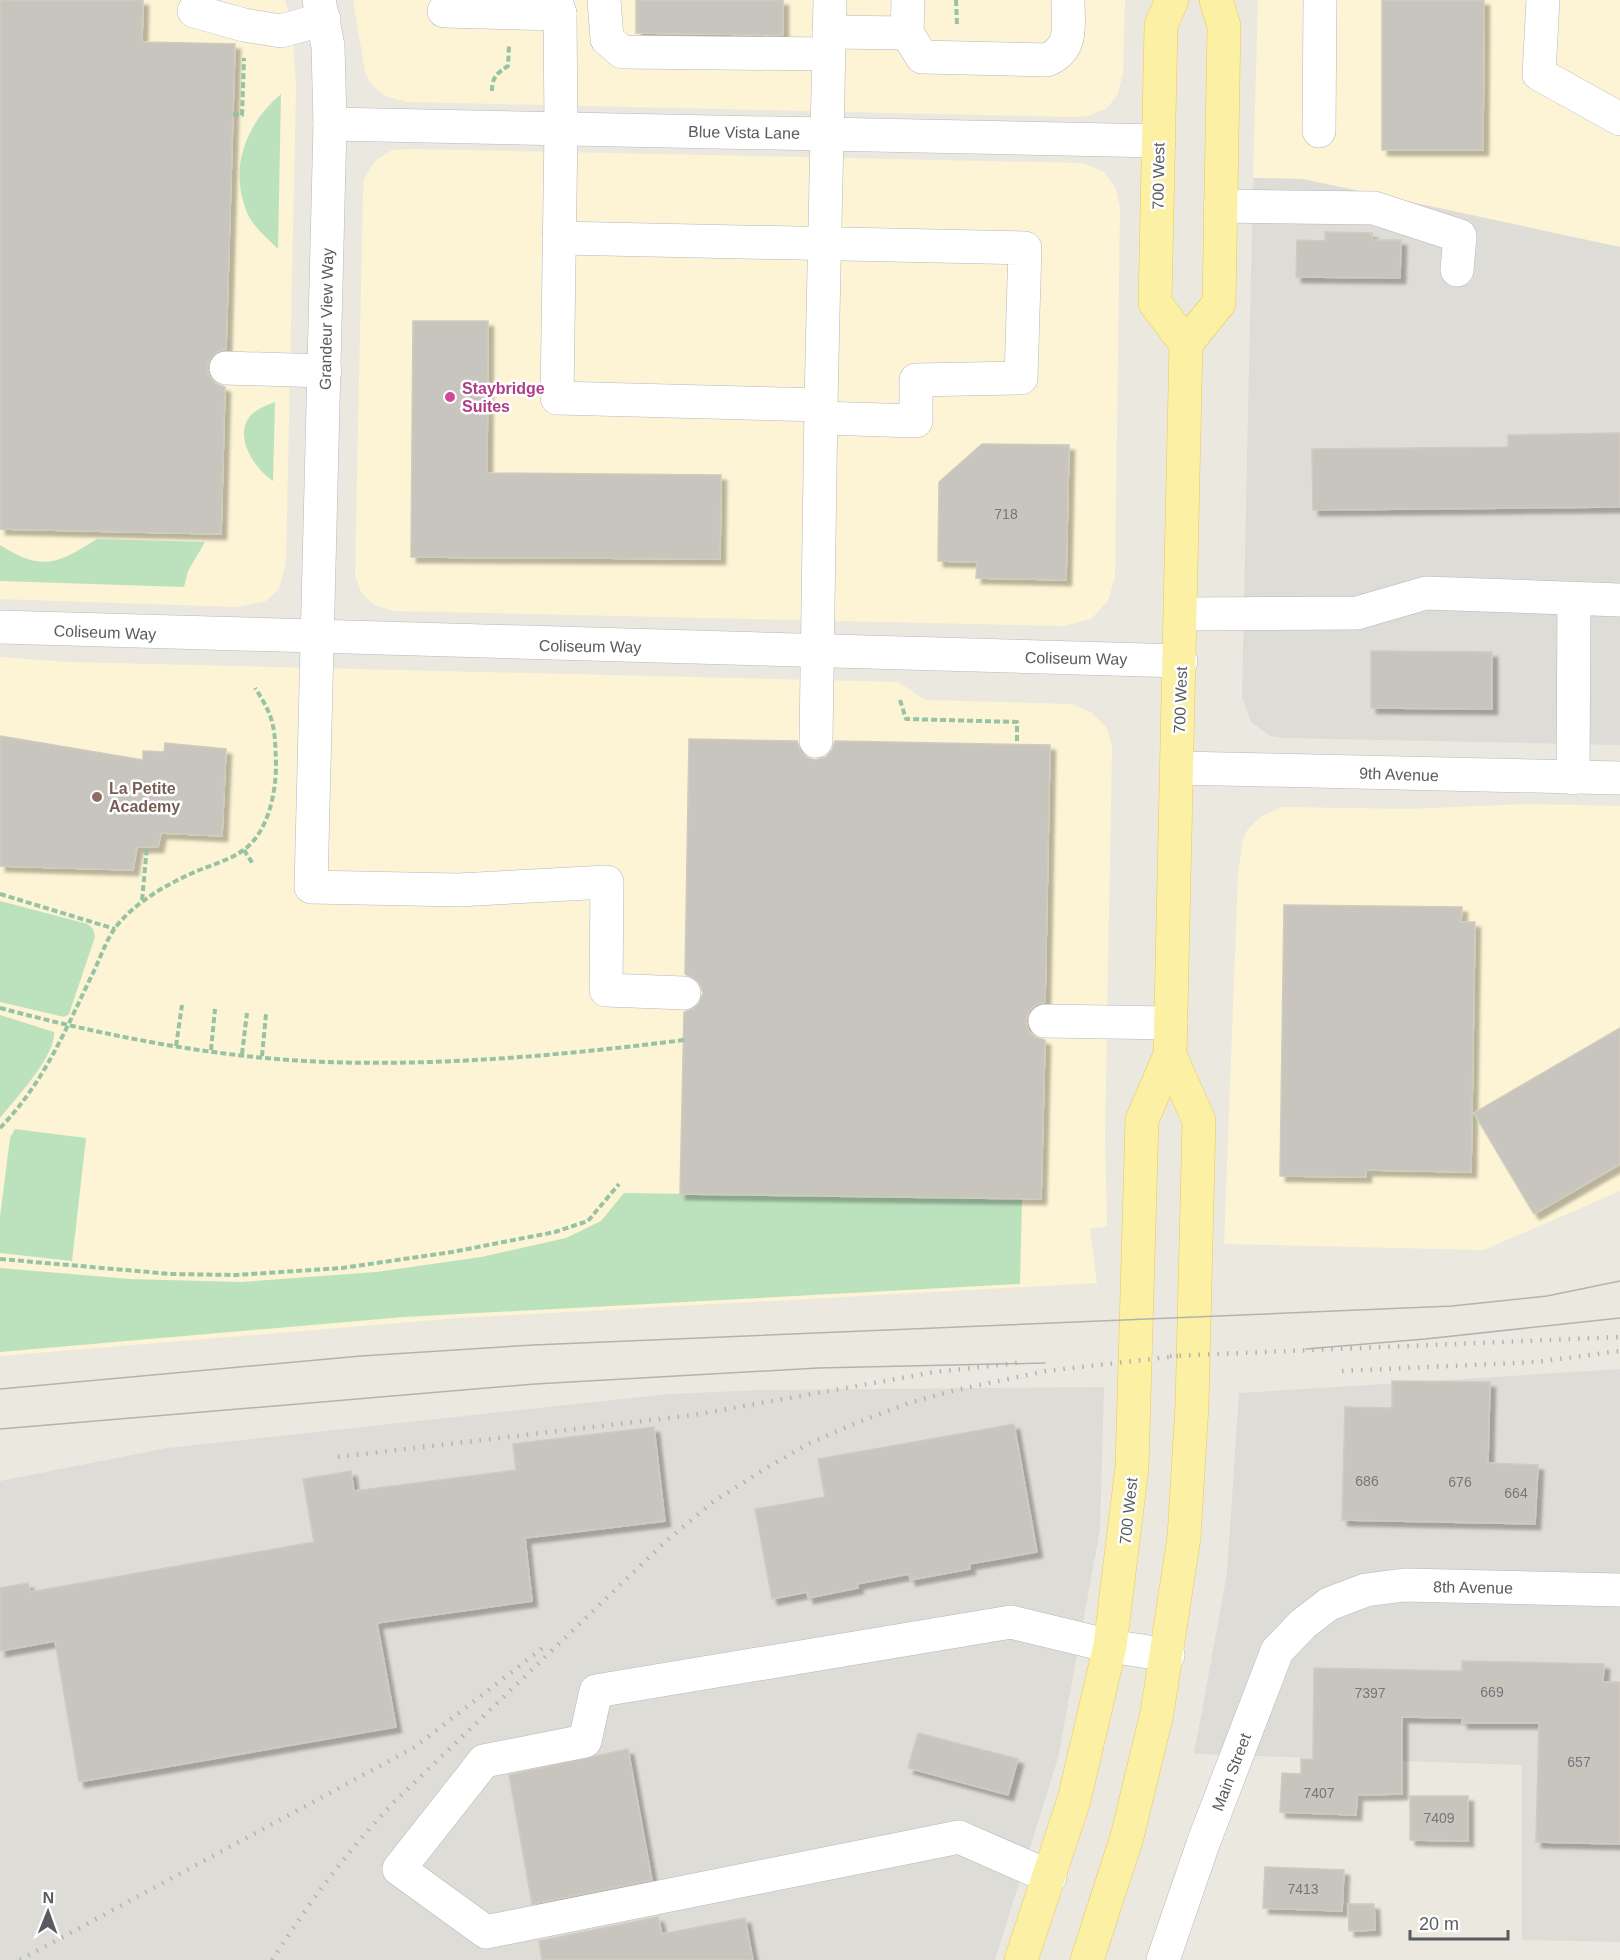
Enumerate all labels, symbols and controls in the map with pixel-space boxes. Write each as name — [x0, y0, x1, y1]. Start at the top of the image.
street label: Blue Vista Lane — [688, 123, 800, 142]
street label: 700 West — [1149, 142, 1168, 210]
street label: Grandeur View Way — [317, 248, 336, 390]
place label: Staybridge Suites — [462, 380, 545, 415]
marker: Staybridge Suites — [443, 390, 457, 404]
house number: 718 — [994, 506, 1018, 522]
street label: Coliseum Way — [53, 622, 157, 643]
street label: Coliseum Way — [539, 637, 641, 656]
street label: Coliseum Way — [1025, 649, 1127, 668]
street label: 700 West — [1171, 666, 1190, 734]
street label: 9th Avenue — [1359, 765, 1439, 784]
place label: La Petite Academy — [109, 780, 180, 815]
marker: La Petite Academy — [90, 790, 104, 804]
house number: 686 — [1355, 1473, 1379, 1489]
house number: 676 — [1448, 1474, 1472, 1490]
street label: 700 West — [1117, 1476, 1141, 1545]
house number: 664 — [1504, 1485, 1528, 1501]
street label: 8th Avenue — [1433, 1578, 1513, 1597]
house number: 669 — [1480, 1684, 1504, 1700]
house number: 7397 — [1354, 1685, 1386, 1701]
street label: Main Street — [1209, 1730, 1254, 1813]
house number: 657 — [1567, 1754, 1591, 1770]
house number: 7407 — [1303, 1785, 1335, 1801]
house number: 7409 — [1423, 1810, 1455, 1826]
house number: 7413 — [1287, 1881, 1319, 1897]
north arrow — [18, 1882, 78, 1942]
text: N — [42, 1889, 54, 1906]
scale bar — [1410, 1903, 1508, 1941]
text: 20 m — [1419, 1914, 1459, 1934]

